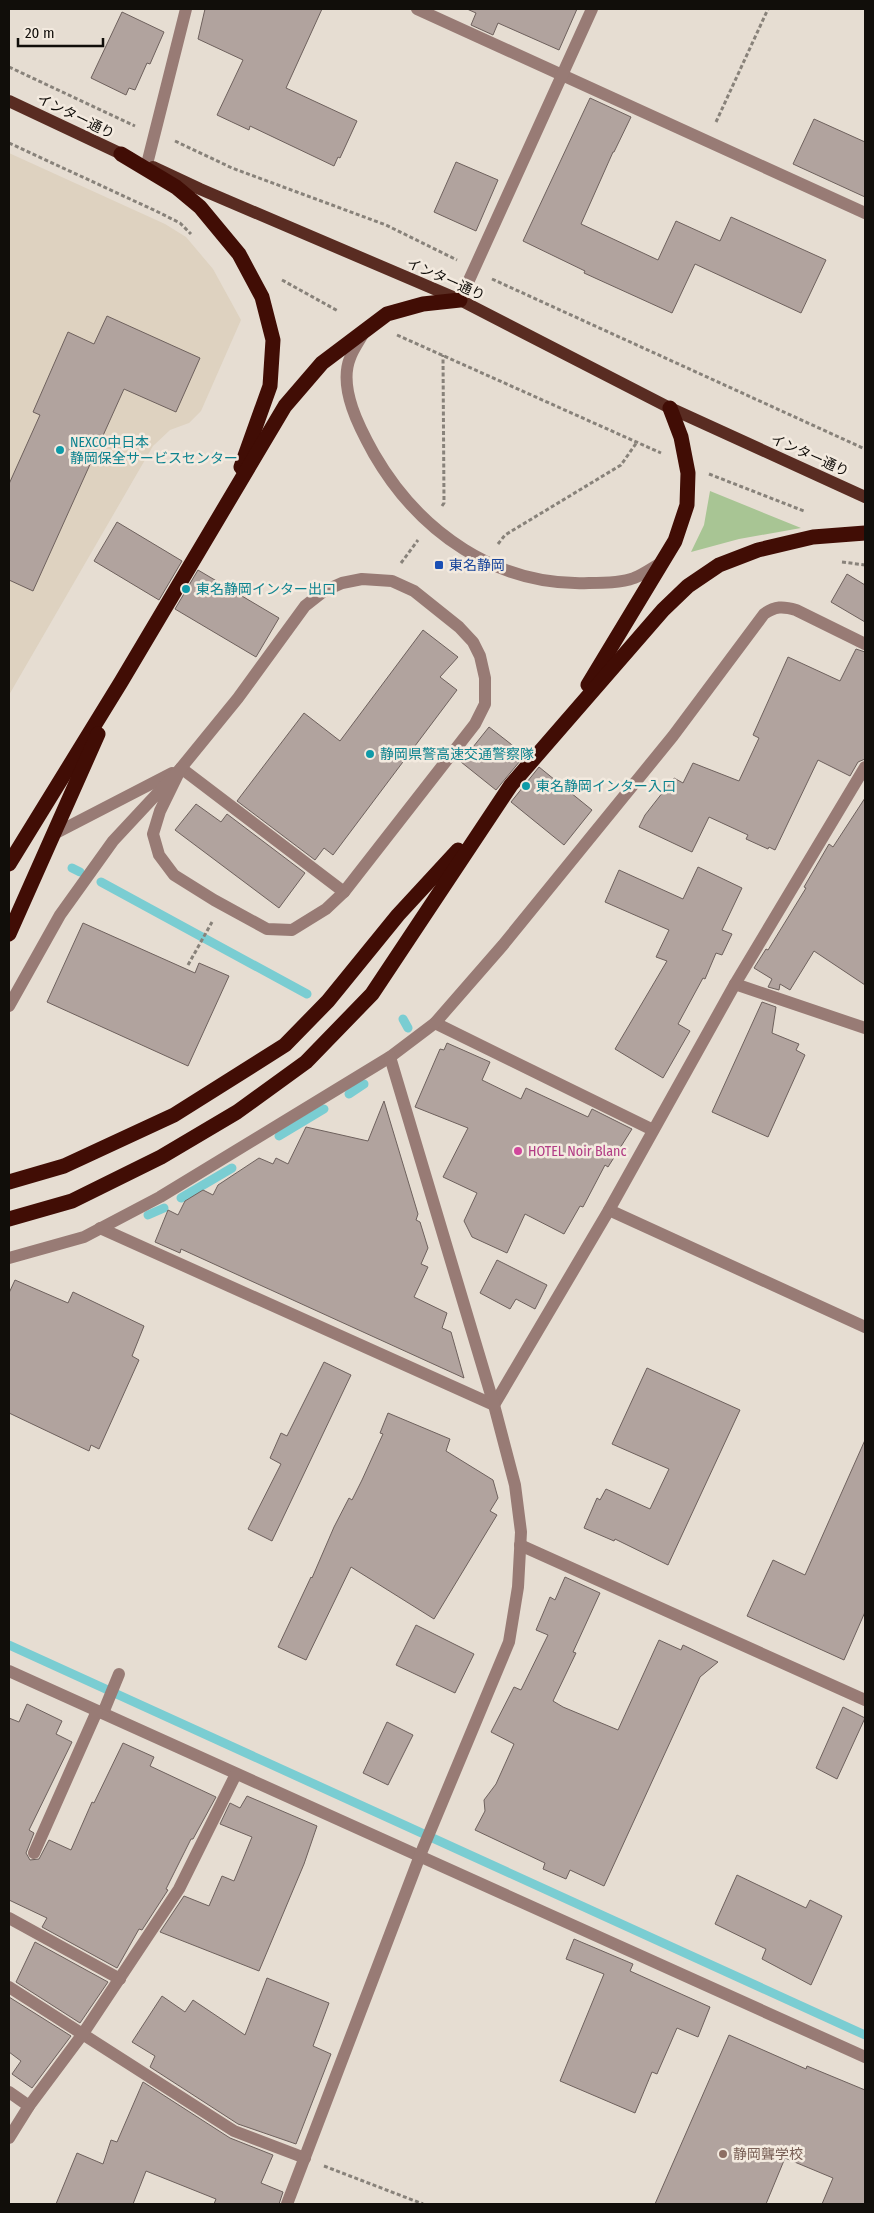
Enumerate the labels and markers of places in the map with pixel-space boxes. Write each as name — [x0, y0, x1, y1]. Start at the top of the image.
place label: NEXCO中日本 静岡保全サービスセンター — [70, 434, 238, 467]
marker: NEXCO中日本 静岡保全サービスセンター — [54, 444, 66, 456]
place label: 東名静岡 — [449, 557, 505, 574]
marker: 東名静岡 — [433, 559, 445, 571]
place label: 東名静岡インター出口 — [196, 581, 336, 598]
marker: 東名静岡インター出口 — [180, 583, 192, 595]
place label: 静岡県警高速交通警察隊 — [380, 746, 534, 763]
marker: 静岡県警高速交通警察隊 — [364, 748, 376, 760]
place label: 東名静岡インター入口 — [536, 778, 676, 795]
marker: 東名静岡インター入口 — [520, 780, 532, 792]
place label: HOTEL Noir Blanc — [528, 1143, 626, 1160]
marker: HOTEL Noir Blanc — [512, 1145, 524, 1157]
place label: 静岡聾学校 — [733, 2146, 803, 2163]
marker: 静岡聾学校 — [717, 2148, 729, 2160]

